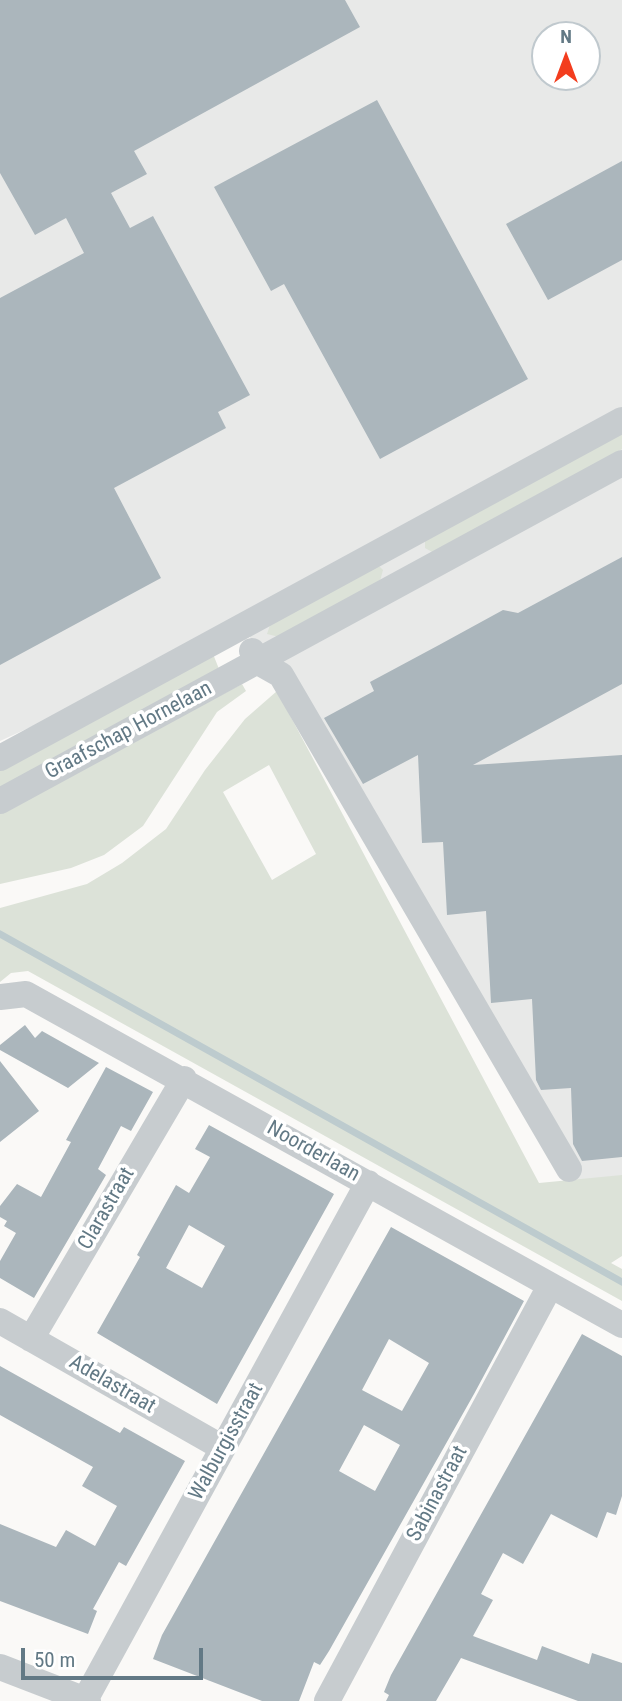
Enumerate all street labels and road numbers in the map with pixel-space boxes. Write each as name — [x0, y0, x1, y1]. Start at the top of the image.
street label: Graafschap Hornelaan — [41, 676, 217, 786]
street label: Noorderlaan — [262, 1116, 364, 1188]
street label: Clarastraat — [73, 1163, 141, 1255]
street label: Adelastraat — [64, 1350, 160, 1420]
street label: Walburgisstraat — [184, 1379, 270, 1505]
street label: Sabinastraat — [402, 1442, 474, 1546]

